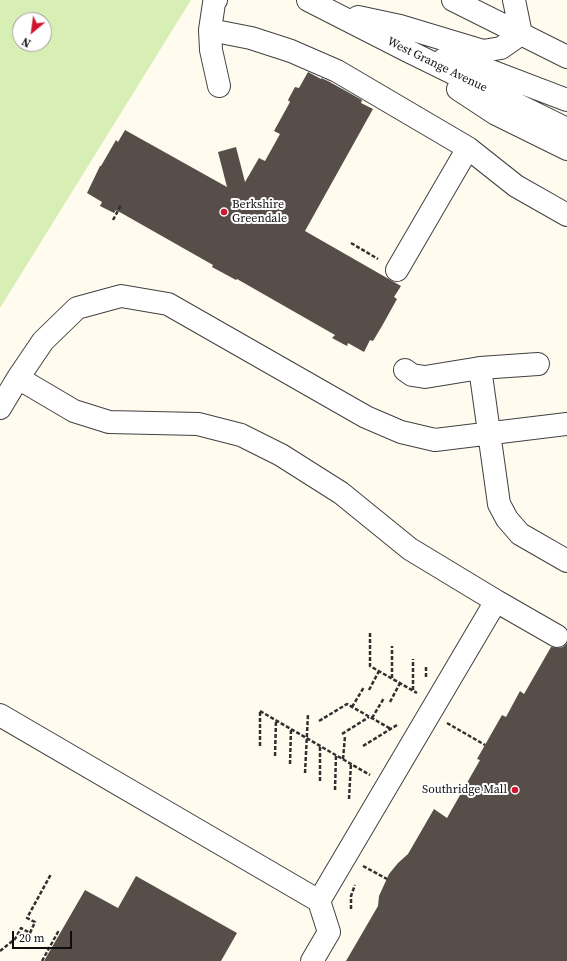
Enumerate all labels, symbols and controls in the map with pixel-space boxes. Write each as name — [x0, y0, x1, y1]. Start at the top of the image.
north arrow — [12, 12, 52, 52]
text: N — [19, 34, 34, 51]
street label: West Grange Avenue — [385, 35, 489, 95]
place label: Berkshire Greendale — [232, 198, 287, 226]
marker: Berkshire Greendale — [219, 207, 229, 217]
place label: Southridge Mall — [422, 783, 507, 797]
marker: Southridge Mall — [510, 785, 520, 795]
scale bar — [14, 923, 74, 949]
text: 20 m — [19, 930, 45, 946]

